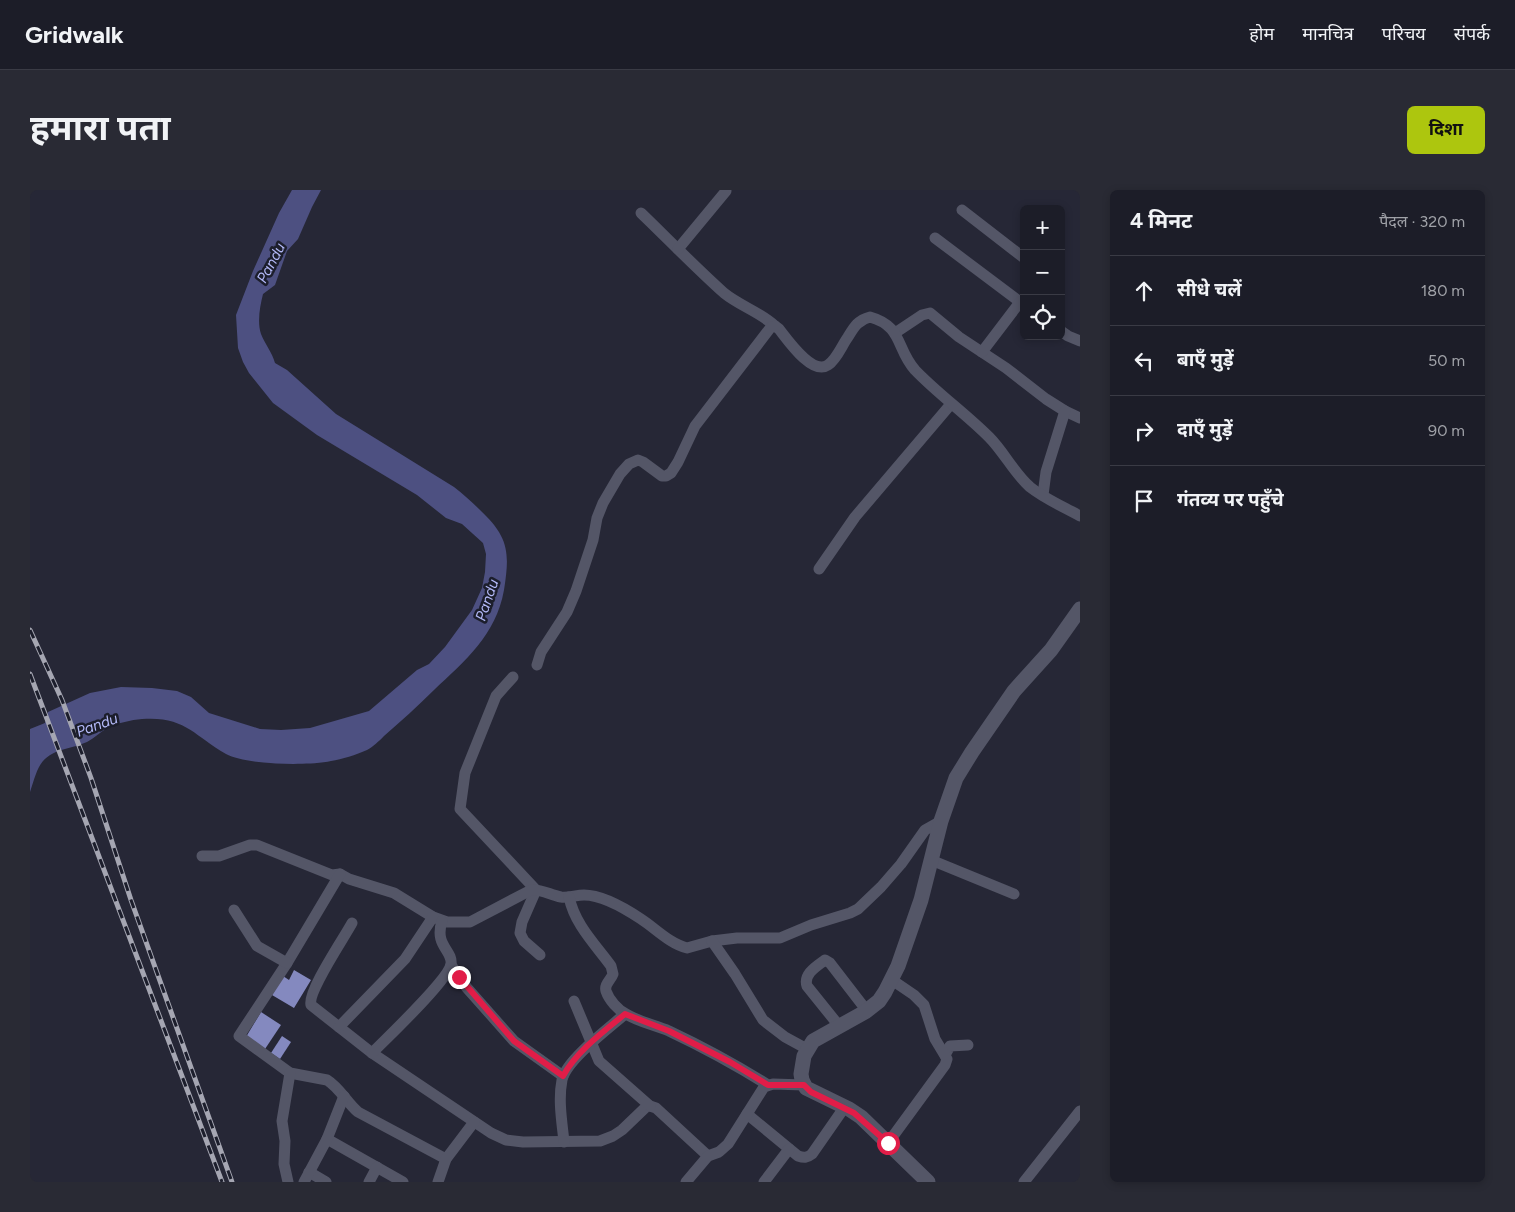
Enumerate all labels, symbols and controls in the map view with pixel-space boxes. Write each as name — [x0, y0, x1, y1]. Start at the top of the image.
text: Gridwalk — [25, 20, 124, 49]
text: होम — [1249, 23, 1274, 45]
text: मानचित्र — [1302, 23, 1354, 45]
text: परिचय — [1382, 23, 1426, 45]
text: संपर्क — [1454, 23, 1490, 45]
button: दिशा — [1407, 106, 1485, 154]
text: हमारा पता — [30, 107, 171, 149]
map controls — [1020, 205, 1065, 340]
button: + — [1020, 205, 1065, 250]
text: 4 मिनट — [1130, 208, 1192, 233]
text: पैदल · 320 m — [1379, 212, 1465, 231]
water label: Pandu — [253, 240, 289, 286]
button: − — [1020, 250, 1065, 295]
icon: ahead — [1130, 277, 1158, 305]
text: सीधे चलें — [1177, 278, 1241, 301]
text: 180 m — [1421, 281, 1465, 300]
button: locate — [1020, 295, 1065, 340]
icon: left — [1130, 347, 1158, 375]
text: बाएँ मुड़ें — [1177, 348, 1234, 371]
text: 50 m — [1428, 351, 1465, 370]
icon: right — [1130, 417, 1158, 445]
text: दाएँ मुड़ें — [1177, 418, 1233, 441]
text: 90 m — [1428, 421, 1465, 440]
icon: arrive — [1130, 487, 1158, 515]
text: गंतव्य पर पहुँचे — [1177, 488, 1284, 511]
water label: Pandu — [472, 577, 502, 623]
water label: Pandu — [74, 709, 120, 741]
route end — [448, 966, 471, 989]
route start — [877, 1132, 900, 1155]

